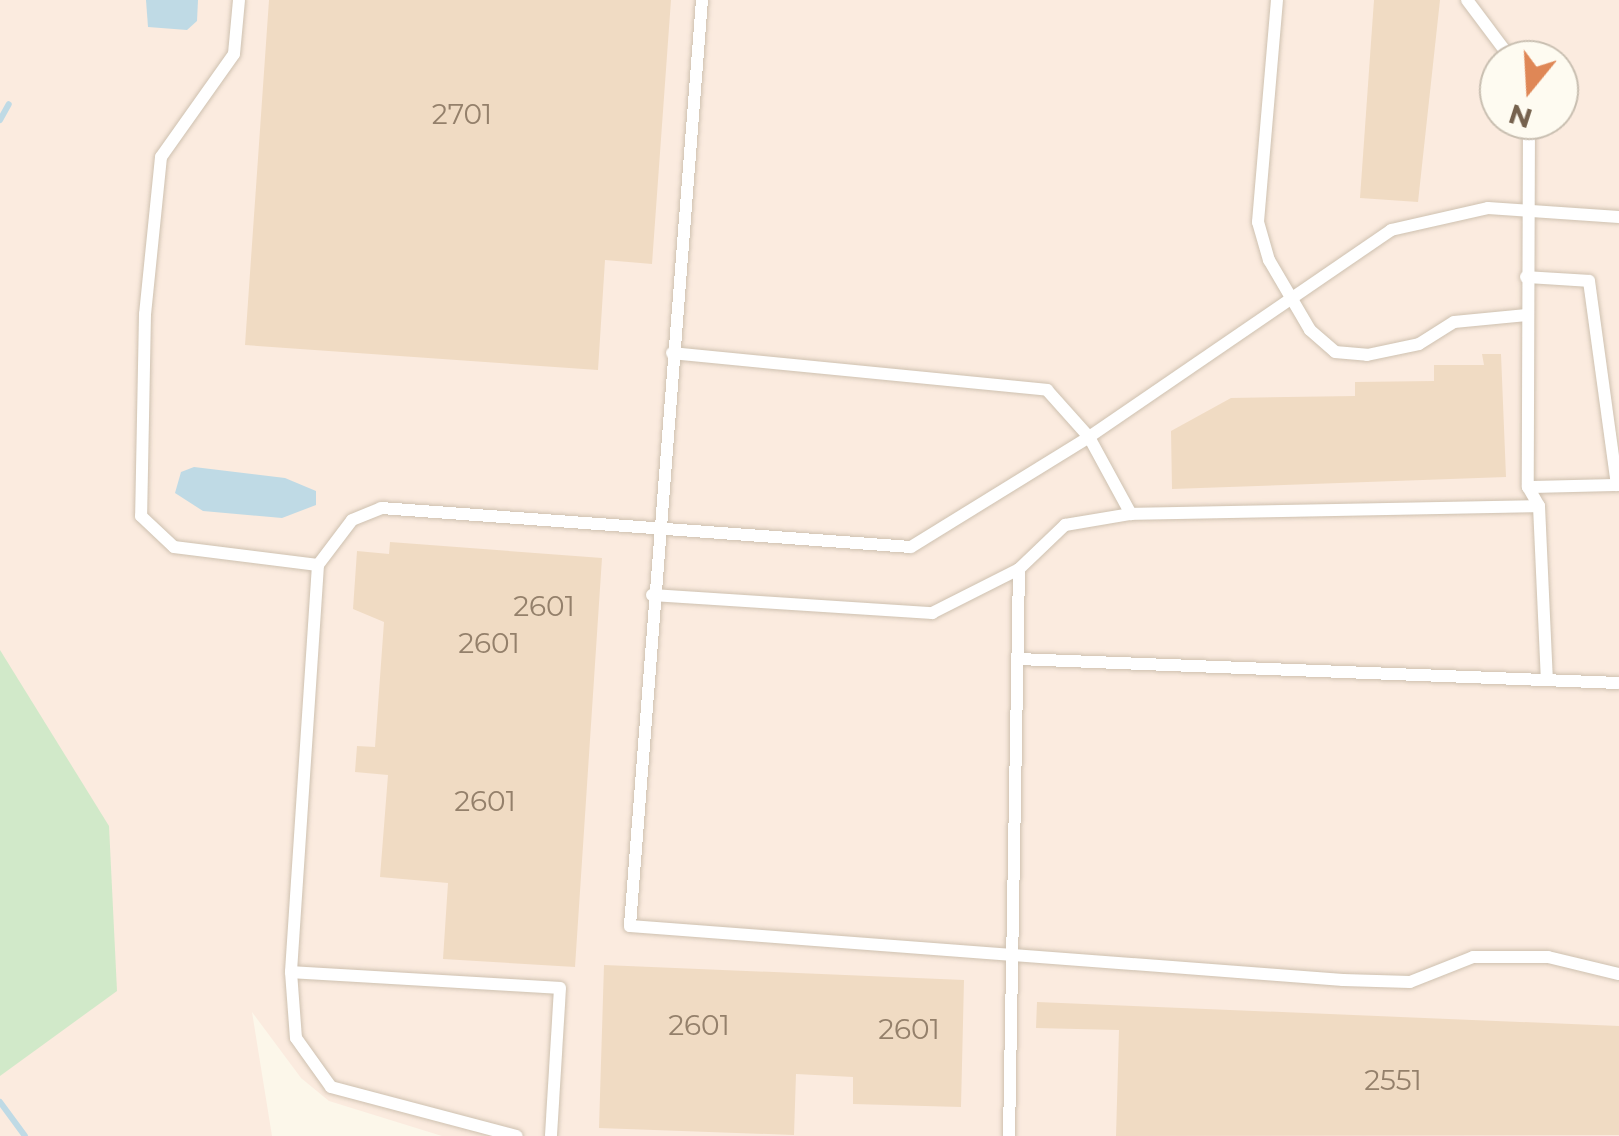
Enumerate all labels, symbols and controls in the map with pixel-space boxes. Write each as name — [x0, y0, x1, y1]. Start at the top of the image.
north arrow — [1479, 40, 1579, 140]
house number: 2701 — [432, 97, 492, 131]
text: N — [1504, 97, 1536, 136]
house number: 2601 — [513, 589, 575, 623]
house number: 2601 — [458, 626, 520, 660]
house number: 2601 — [454, 784, 516, 818]
house number: 2601 — [668, 1008, 730, 1042]
house number: 2601 — [878, 1012, 940, 1046]
house number: 2551 — [1364, 1063, 1422, 1097]

